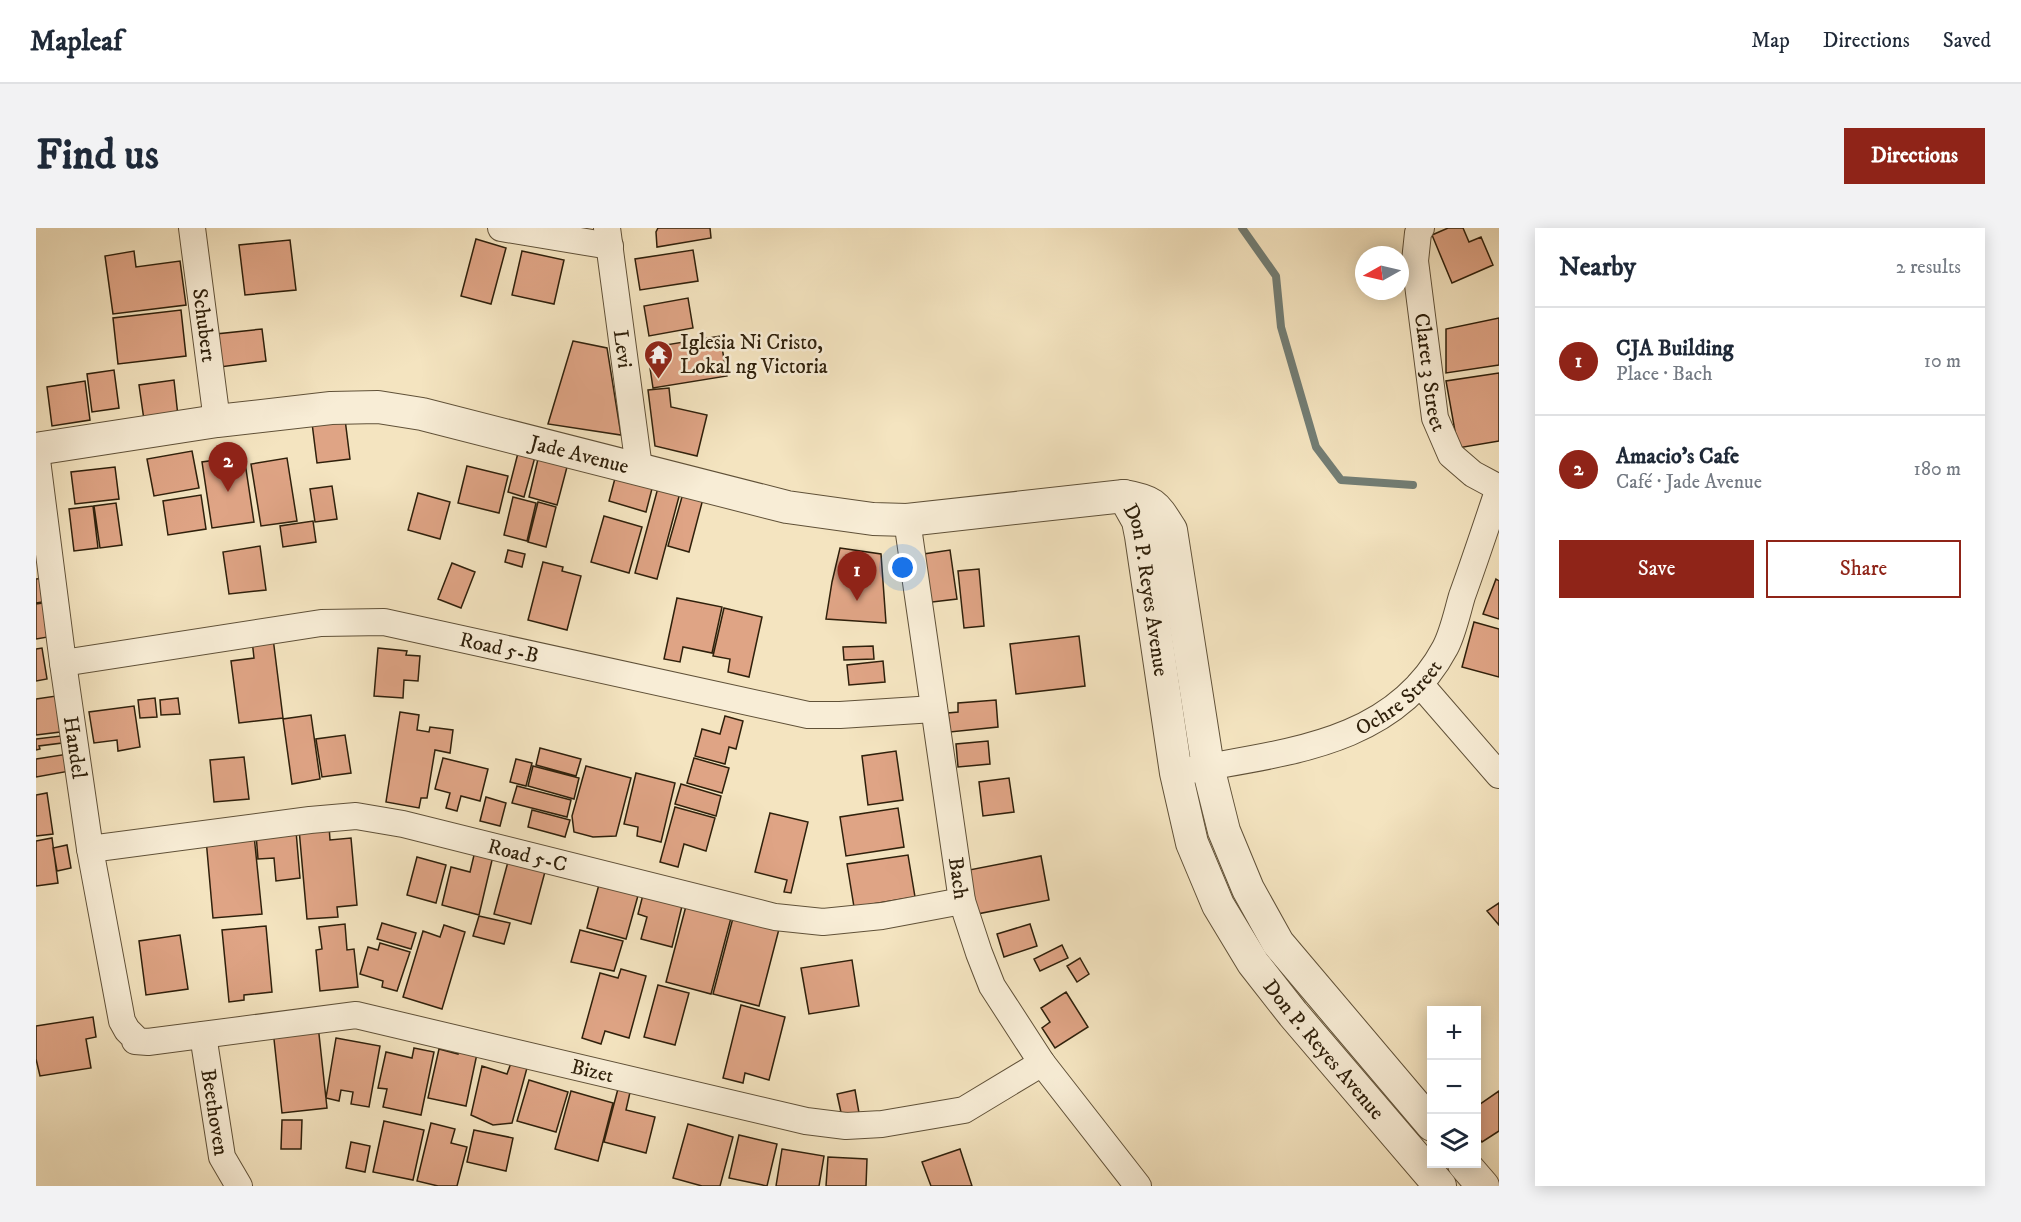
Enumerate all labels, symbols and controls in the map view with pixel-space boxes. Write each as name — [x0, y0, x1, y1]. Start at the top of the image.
text: Mapleaf — [30, 24, 122, 59]
text: Map — [1751, 28, 1790, 54]
text: Directions — [1823, 28, 1910, 54]
text: Saved — [1943, 28, 1991, 54]
button: Directions — [1844, 128, 1985, 184]
text: Find us — [36, 130, 159, 182]
north arrow — [1355, 246, 1409, 300]
text: Nearby — [1559, 251, 1636, 284]
text: 2 results — [1896, 255, 1961, 280]
street label: Schubert — [186, 287, 221, 364]
street label: Claret 3 Street — [1408, 312, 1451, 436]
street label: Levi — [607, 328, 638, 370]
place label: Iglesia Ni Cristo, Lokal ng Victoria — [680, 330, 828, 380]
text: CJA Building — [1616, 335, 1734, 362]
temple icon: Iglesia Ni Cristo, Lokal ng Victoria — [643, 338, 675, 380]
text: 1 — [1575, 349, 1582, 374]
text: 10 m — [1924, 349, 1961, 374]
text: Place · Bach — [1616, 362, 1713, 387]
street label: Jade Avenue — [525, 430, 632, 480]
pin: 2 — [208, 442, 248, 492]
text: Amacio's Cafe — [1616, 443, 1739, 470]
text: 2 — [1574, 457, 1583, 482]
text: 180 m — [1914, 457, 1961, 482]
text: Café · Jade Avenue — [1616, 470, 1762, 495]
street label: Don P. Reyes Avenue — [1117, 499, 1174, 679]
button: Save — [1559, 540, 1754, 598]
button: Share — [1766, 540, 1961, 598]
pin: 1 — [838, 552, 876, 601]
your location — [888, 553, 917, 582]
street label: Road 5-B — [457, 627, 541, 670]
street label: Ochre Street — [1351, 655, 1448, 742]
street label: Handel — [57, 715, 92, 781]
street label: Road 5-C — [485, 834, 570, 879]
street label: Bach — [942, 856, 974, 901]
street label: Don P. Reyes Avenue — [1257, 975, 1390, 1126]
map controls — [1427, 1006, 1481, 1168]
button: + — [1427, 1006, 1481, 1060]
street label: Bizet — [568, 1054, 617, 1089]
button: − — [1427, 1060, 1481, 1114]
street label: Beethoven — [194, 1067, 234, 1157]
button: layers — [1427, 1114, 1481, 1168]

